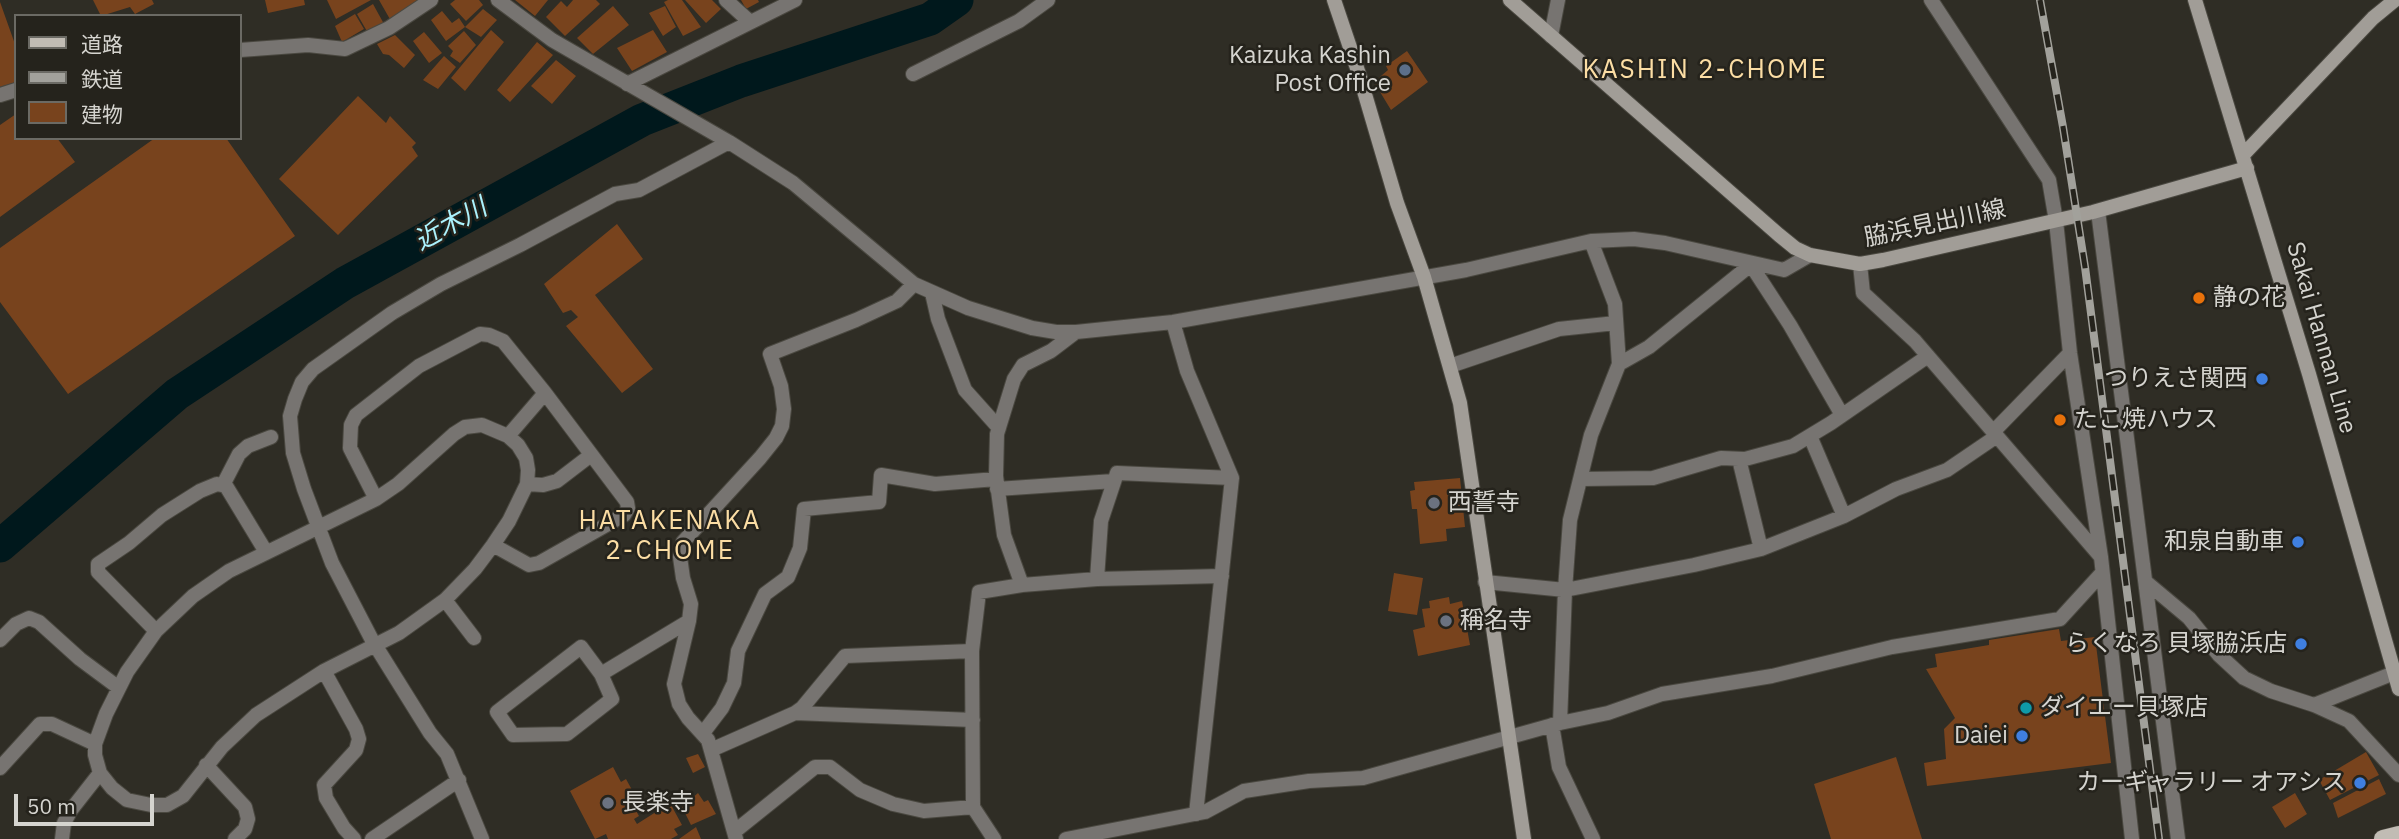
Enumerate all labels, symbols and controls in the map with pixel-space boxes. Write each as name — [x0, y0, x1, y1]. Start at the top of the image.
legend — [14, 14, 242, 140]
text: 道路 — [81, 30, 123, 58]
place label: Kaizuka Kashin Post Office — [1229, 42, 1391, 98]
district label: KASHIN 2-CHOME — [1584, 54, 1826, 86]
marker: Kaizuka Kashin Post Office — [1397, 62, 1413, 78]
text: 鉄道 — [81, 65, 123, 93]
text: 建物 — [81, 100, 123, 128]
water label: 近木川 — [409, 192, 493, 258]
street label: 脇浜見出川線 — [1862, 195, 2008, 253]
street label: Sakai Hannan Line — [2280, 239, 2362, 437]
place label: 静の花 — [2213, 284, 2285, 312]
marker: 静の花 — [2191, 290, 2207, 306]
place label: つりえさ関西 — [2104, 365, 2248, 393]
marker: つりえさ関西 — [2254, 371, 2270, 387]
place label: たこ焼ハウス — [2074, 406, 2218, 434]
marker: たこ焼ハウス — [2052, 412, 2068, 428]
place label: 西誓寺 — [1448, 489, 1520, 517]
marker: 西誓寺 — [1426, 495, 1442, 511]
district label: HATAKENAKA 2-CHOME — [580, 505, 760, 566]
place label: 和泉自動車 — [2164, 528, 2284, 556]
marker: 和泉自動車 — [2290, 534, 2306, 550]
place label: 稱名寺 — [1460, 607, 1532, 635]
marker: 稱名寺 — [1438, 613, 1454, 629]
place label: らくなろ 貝塚脇浜店 — [2065, 630, 2287, 658]
marker: らくなろ 貝塚脇浜店 — [2293, 636, 2309, 652]
place label: ダイエー貝塚店 — [2040, 694, 2208, 722]
marker: ダイエー貝塚店 — [2018, 700, 2034, 716]
place label: Daiei — [1954, 722, 2008, 750]
marker: Daiei — [2014, 728, 2030, 744]
place label: カーギャラリー オアシス — [2076, 769, 2346, 797]
marker: カーギャラリー オアシス — [2352, 775, 2368, 791]
scale bar — [18, 780, 158, 824]
place label: 長楽寺 — [622, 789, 694, 817]
text: 50 m — [27, 792, 76, 820]
marker: 長楽寺 — [600, 795, 616, 811]

